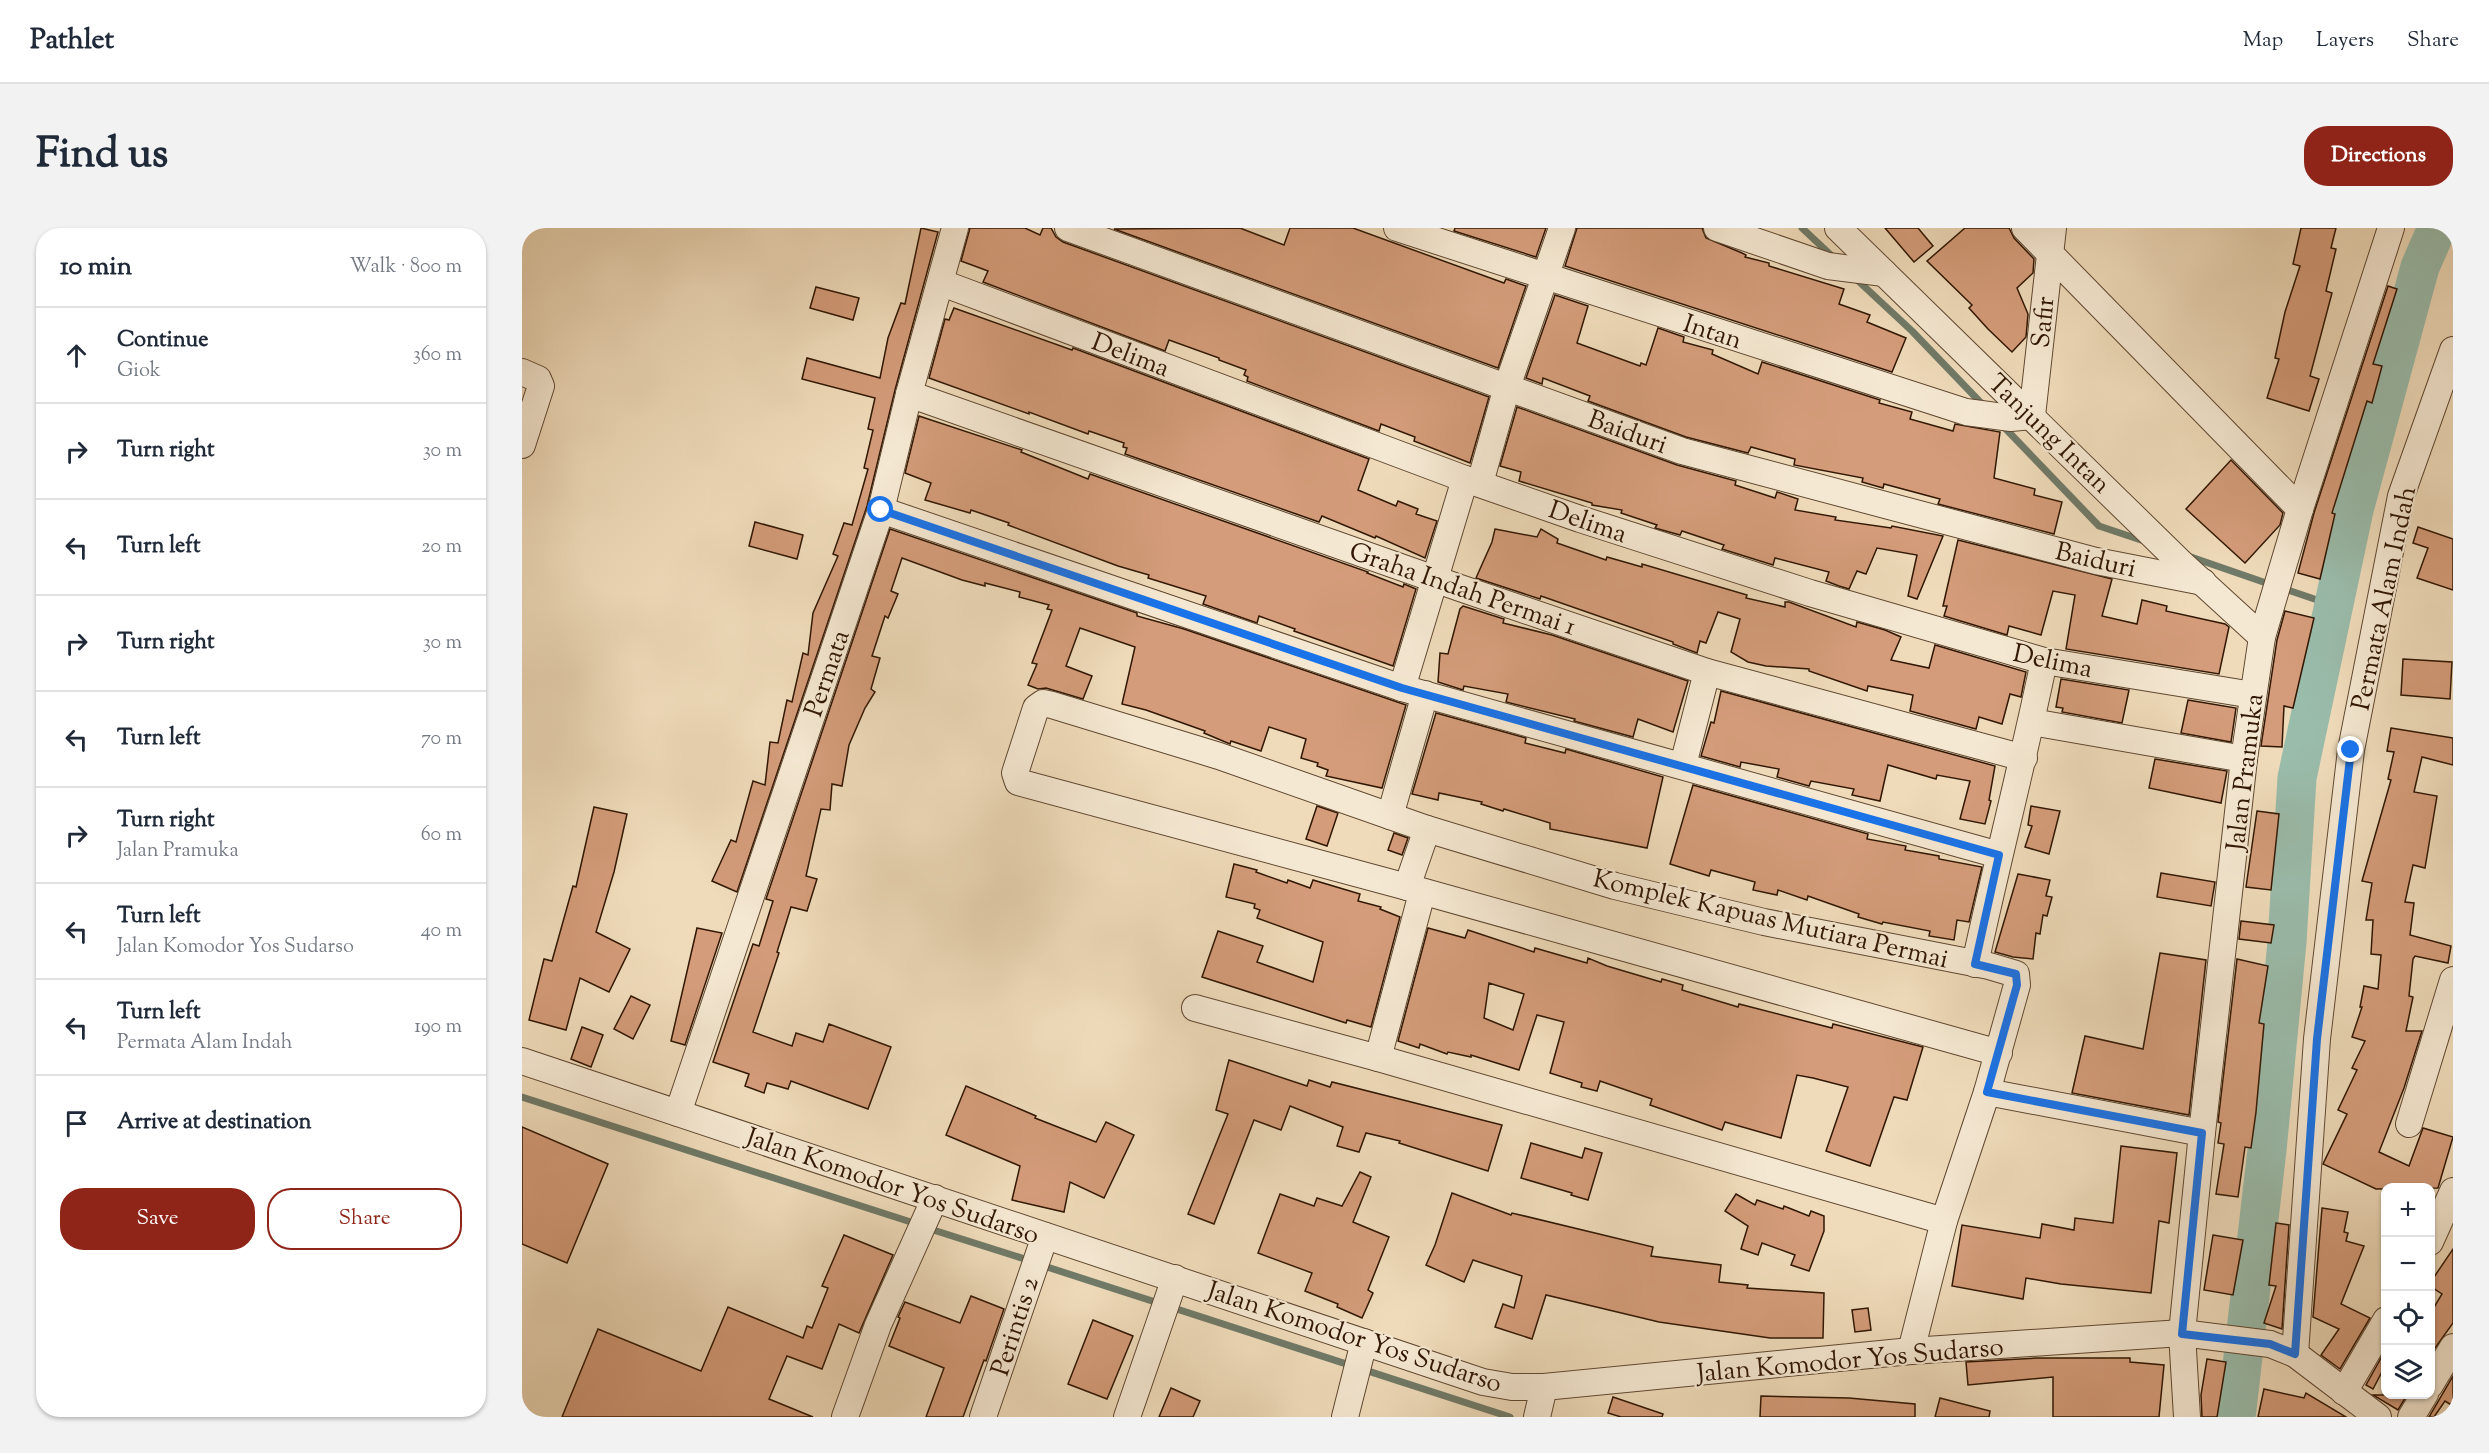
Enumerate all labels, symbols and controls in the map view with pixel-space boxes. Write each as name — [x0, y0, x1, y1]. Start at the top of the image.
text: Pathlet — [30, 21, 114, 61]
text: Map — [2243, 26, 2283, 56]
text: Layers — [2316, 26, 2374, 56]
text: Share — [2407, 26, 2459, 56]
text: Find us — [36, 126, 168, 186]
button: Directions — [2304, 126, 2453, 186]
text: 10 min — [60, 249, 132, 286]
text: Walk · 800 m — [350, 253, 462, 282]
street label: Safir — [2023, 295, 2066, 350]
street label: Intan — [1678, 307, 1746, 360]
text: Continue — [117, 325, 208, 357]
street label: Delima — [1086, 325, 1174, 388]
icon: ahead — [60, 339, 93, 372]
text: 360 m — [413, 341, 462, 370]
text: Giok — [117, 357, 161, 386]
street label: Tanjung Intan — [1978, 366, 2118, 503]
street label: Baiduri — [1582, 402, 1672, 465]
icon: right — [60, 435, 93, 468]
text: Turn right — [117, 435, 214, 467]
text: 30 m — [423, 437, 462, 466]
street label: Permata Alam Indah — [2344, 483, 2427, 714]
street label: Delima — [1543, 493, 1631, 554]
route start — [867, 496, 893, 522]
icon: left — [60, 531, 93, 564]
text: Turn left — [117, 531, 200, 563]
text: 20 m — [421, 533, 462, 562]
street label: Graha Indah Permai 1 — [1344, 534, 1581, 647]
street label: Baiduri — [2051, 534, 2140, 589]
street label: Permata — [796, 625, 860, 722]
icon: right — [60, 627, 93, 660]
text: Turn right — [117, 627, 214, 659]
text: 30 m — [423, 629, 462, 658]
street label: Delima — [2009, 636, 2096, 689]
street label: Jalan Pramuka — [2218, 692, 2274, 855]
icon: left — [60, 723, 93, 756]
text: Turn left — [117, 723, 200, 755]
text: 70 m — [421, 725, 462, 754]
route end — [2337, 736, 2363, 762]
text: Turn right — [117, 805, 214, 837]
icon: right — [60, 819, 93, 852]
text: 60 m — [421, 821, 462, 850]
text: Jalan Pramuka — [117, 837, 239, 866]
street label: Komplek Kapuas Mutiara Permai — [1589, 861, 1952, 979]
text: Turn left — [117, 901, 200, 933]
icon: left — [60, 915, 93, 948]
text: 40 m — [421, 917, 462, 946]
text: Jalan Komodor Yos Sudarso — [117, 933, 354, 962]
text: Turn left — [117, 997, 200, 1029]
icon: left — [60, 1011, 93, 1044]
text: 190 m — [414, 1013, 462, 1042]
text: Permata Alam Indah — [117, 1029, 292, 1058]
icon: arrive — [60, 1107, 93, 1140]
text: Arrive at destination — [117, 1107, 312, 1139]
street label: Jalan Komodor Yos Sudarso — [739, 1119, 1044, 1255]
map controls — [2381, 1183, 2435, 1399]
button: + — [2381, 1183, 2435, 1237]
button: Save — [60, 1188, 255, 1250]
button: Share — [267, 1188, 462, 1250]
button: − — [2381, 1237, 2435, 1291]
street label: Perintis 2 — [983, 1272, 1050, 1381]
street label: Jalan Komodor Yos Sudarso — [1200, 1273, 1506, 1404]
button: locate — [2381, 1291, 2435, 1345]
street label: Jalan Komodor Yos Sudarso — [1693, 1330, 2005, 1394]
button: layers — [2381, 1345, 2435, 1399]

